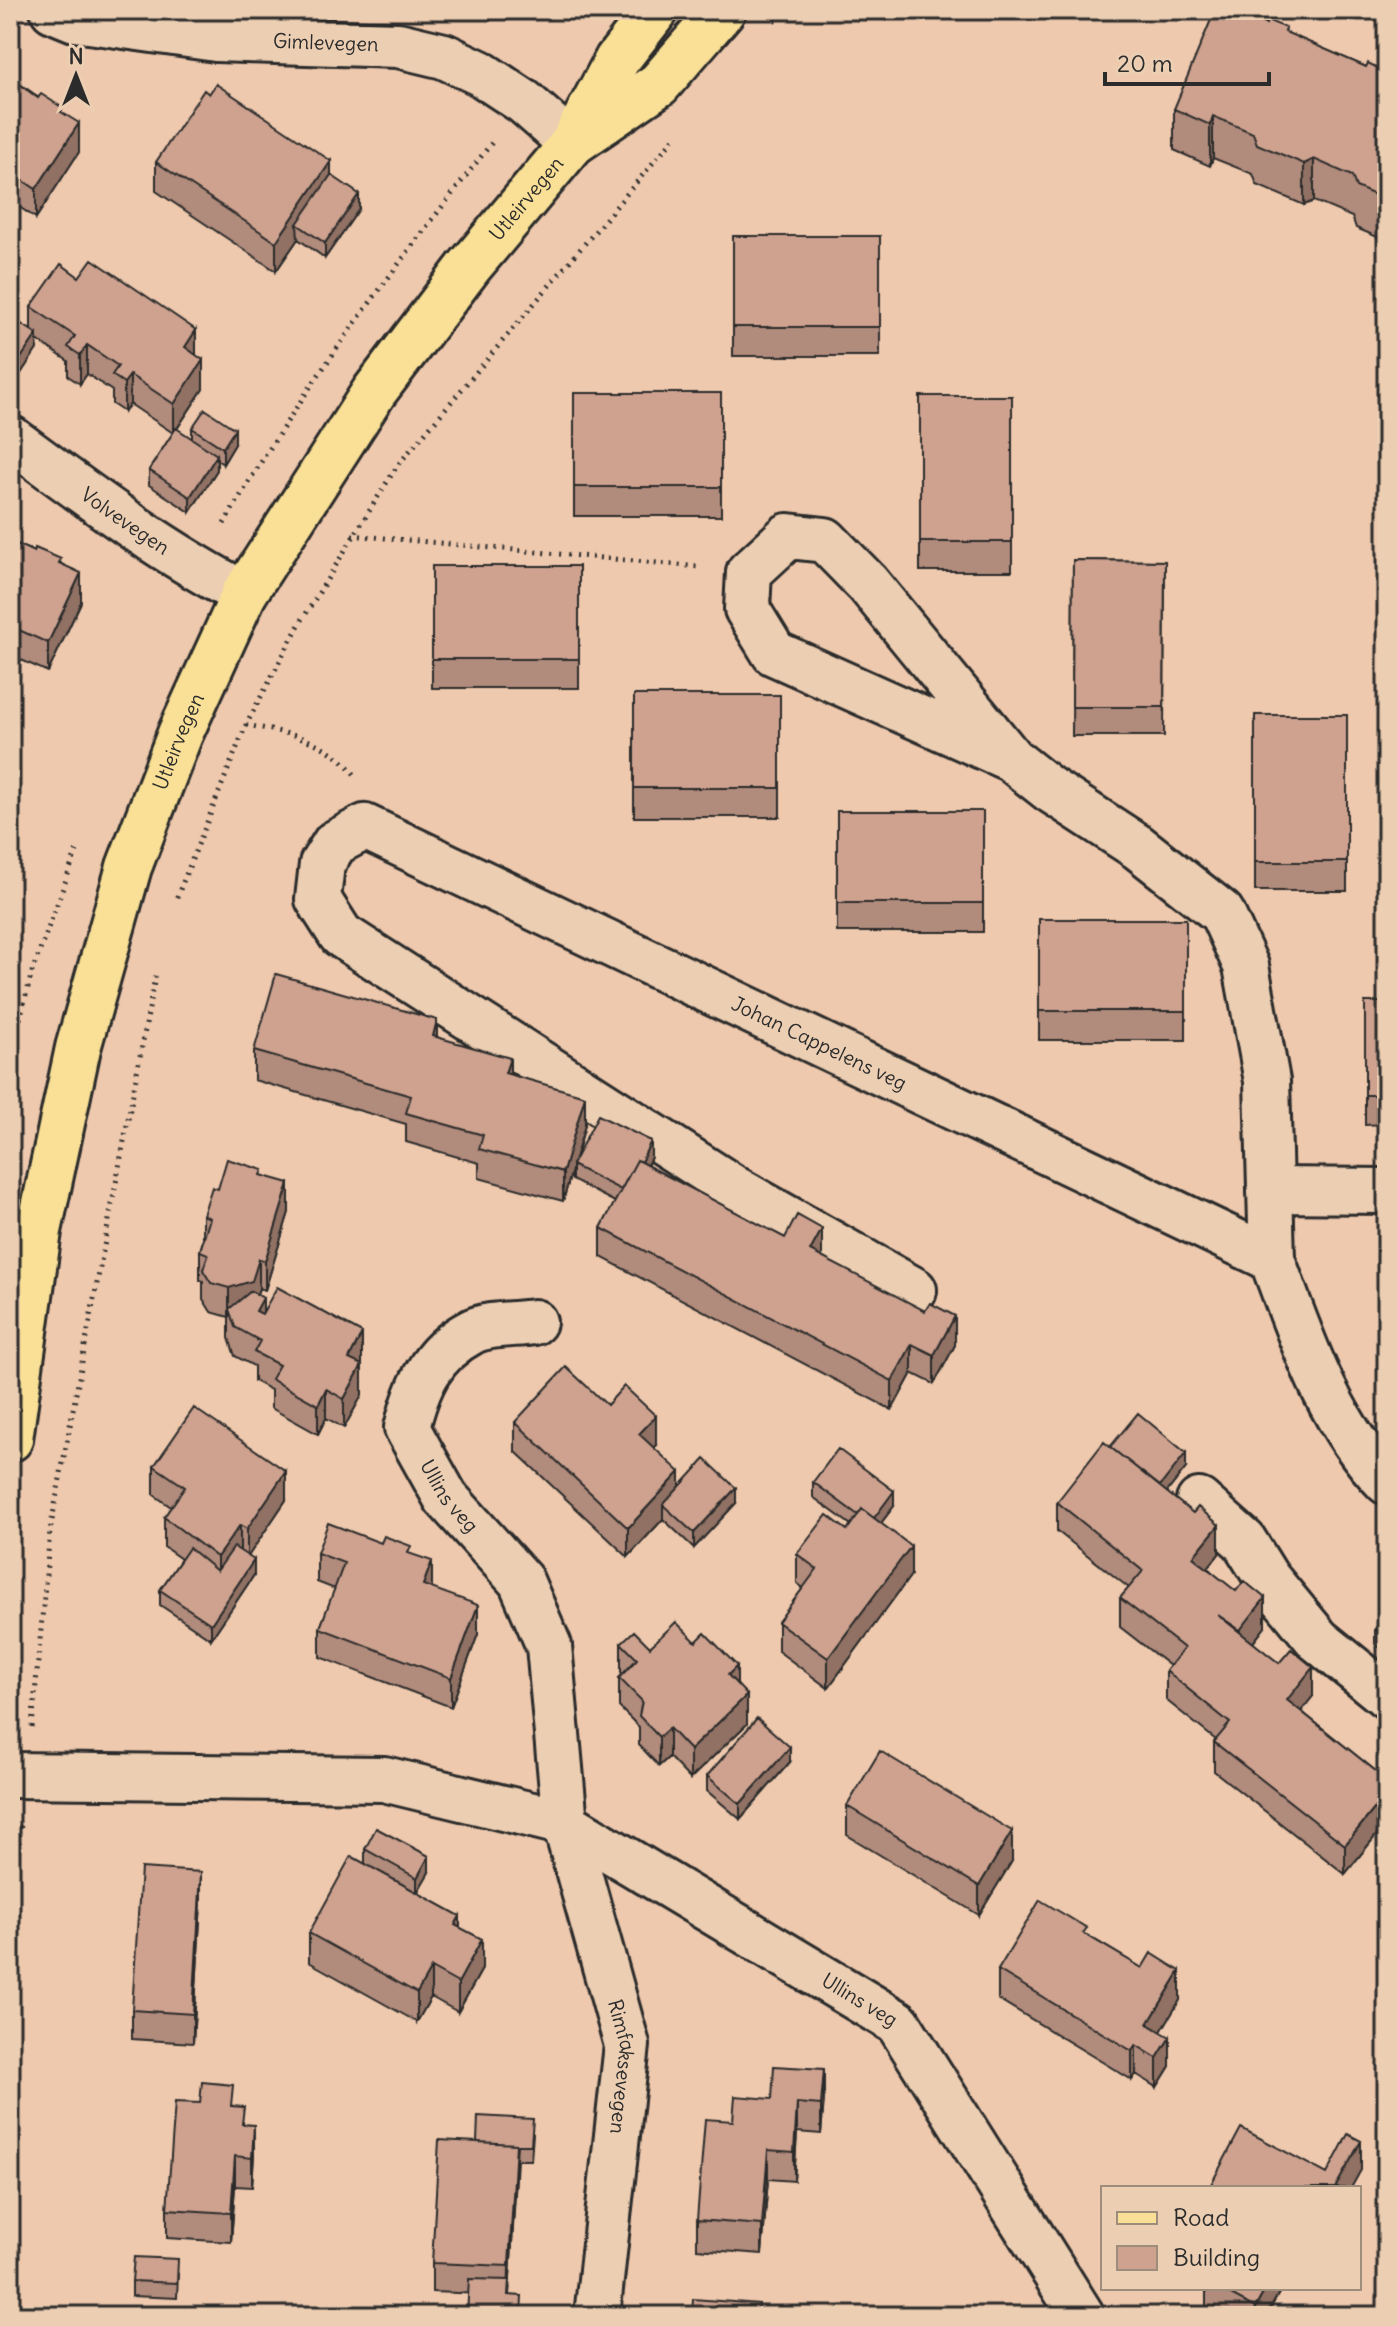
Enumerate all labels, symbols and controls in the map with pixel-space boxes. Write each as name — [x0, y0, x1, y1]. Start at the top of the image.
street label: Gimlevegen — [273, 28, 379, 56]
north arrow — [36, 36, 116, 116]
scale bar — [1105, 36, 1269, 86]
text: N — [68, 42, 84, 70]
text: 20 m — [1117, 48, 1173, 78]
street label: Utleirvegen — [483, 151, 568, 246]
street label: Volvevegen — [76, 481, 175, 560]
street label: Utleirvegen — [147, 689, 209, 793]
street label: Johan Cappelens veg — [728, 990, 911, 1095]
street label: Ullins veg — [415, 1455, 484, 1537]
street label: Ullins veg — [817, 1967, 902, 2032]
street label: Rimfaksevegen — [603, 1996, 641, 2136]
legend — [1101, 2186, 1361, 2290]
text: Road — [1173, 2202, 1229, 2232]
text: Building — [1173, 2242, 1260, 2272]

